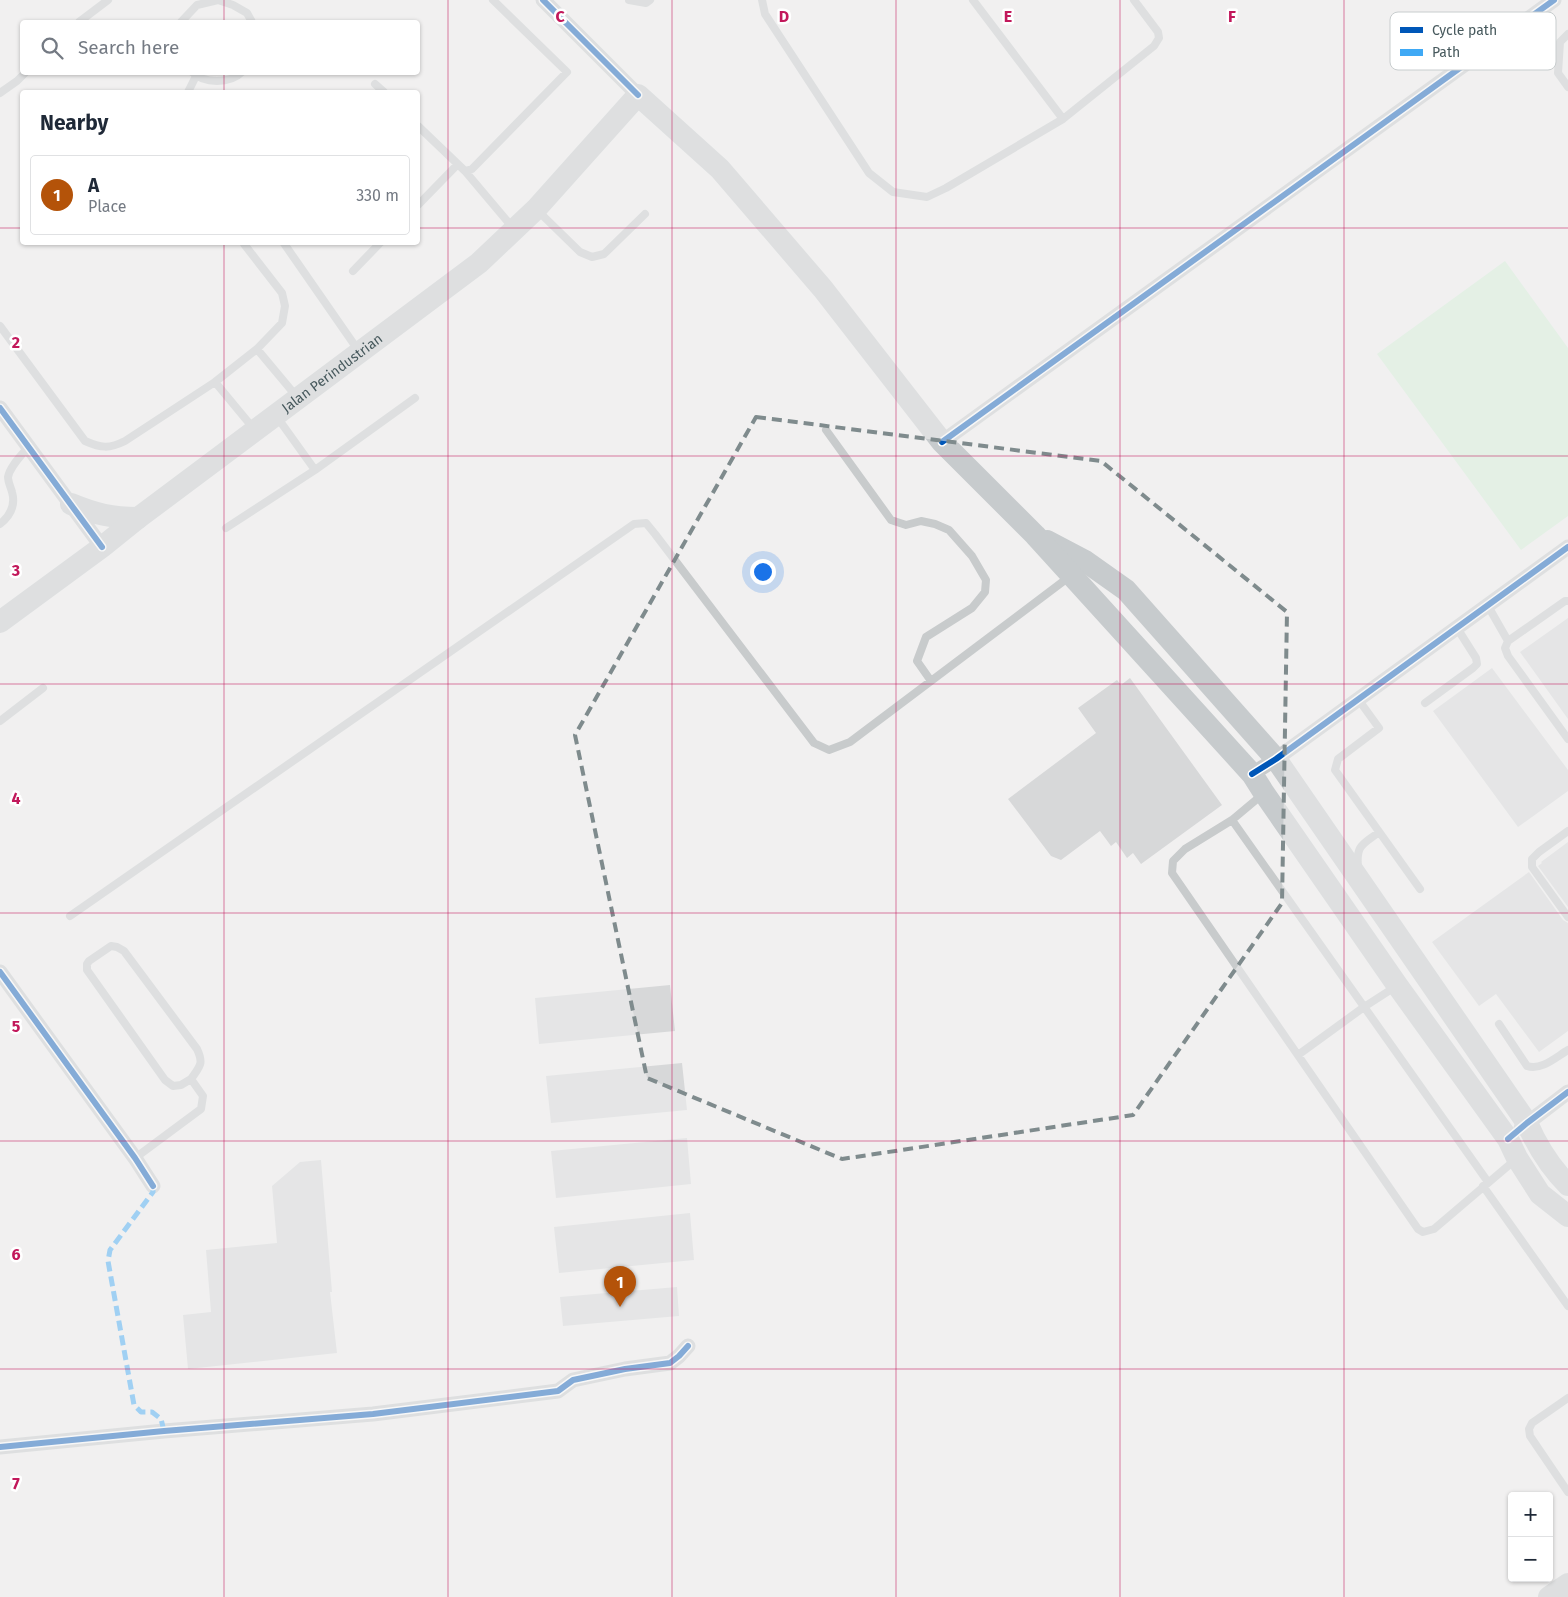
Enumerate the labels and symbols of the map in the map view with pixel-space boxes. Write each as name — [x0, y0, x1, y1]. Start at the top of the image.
text: C — [555, 7, 565, 26]
text: D — [779, 7, 789, 26]
text: E — [1004, 7, 1012, 26]
text: F — [1228, 7, 1236, 26]
legend — [1390, 12, 1556, 70]
text: Cycle path — [1432, 22, 1497, 39]
text: Path — [1432, 44, 1460, 61]
street label: Jalan Perindustrian — [278, 330, 386, 416]
text: 2 — [12, 333, 20, 352]
your location — [750, 559, 776, 585]
text: 3 — [11, 561, 20, 580]
text: 4 — [11, 789, 21, 808]
text: 5 — [12, 1017, 21, 1036]
text: 6 — [11, 1245, 21, 1264]
pin: 1 — [604, 1266, 636, 1307]
text: 7 — [12, 1474, 20, 1493]

